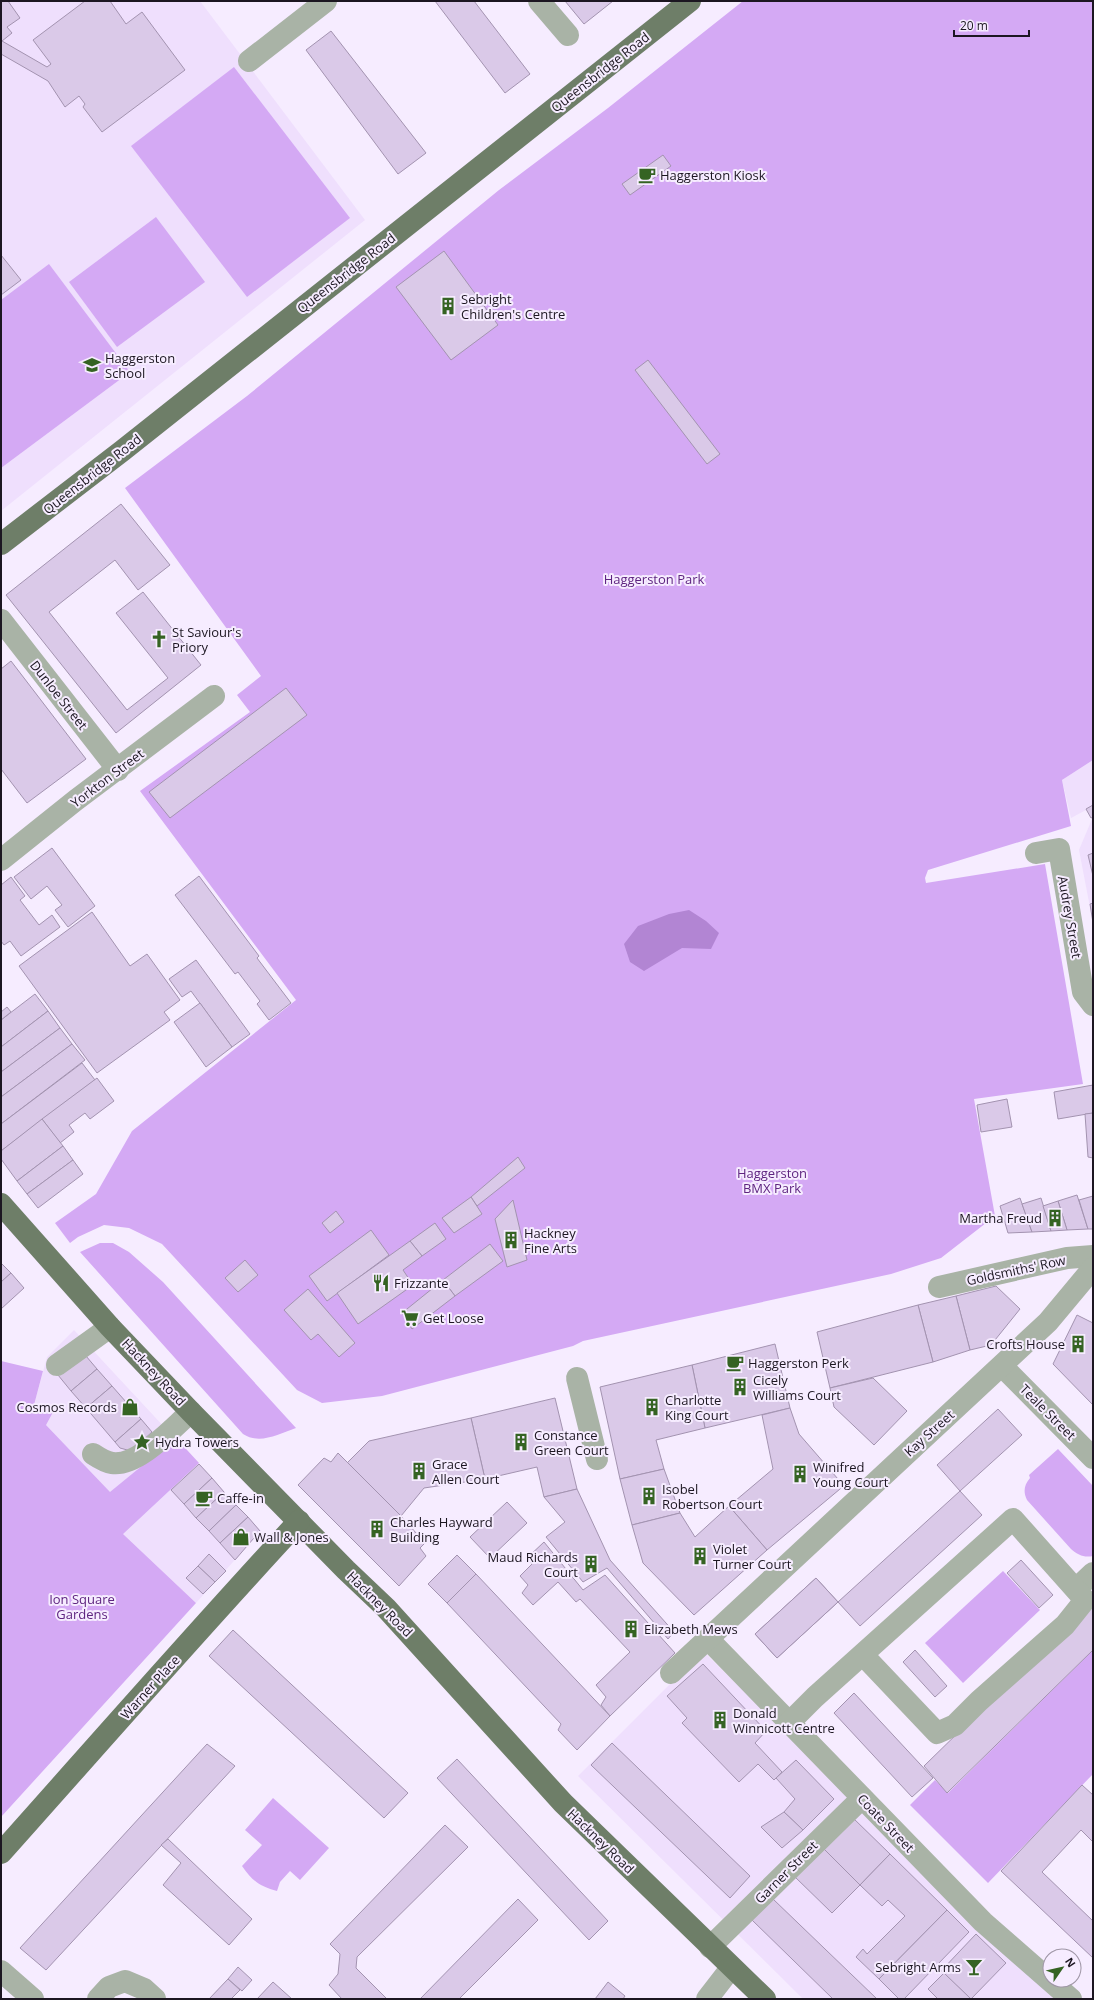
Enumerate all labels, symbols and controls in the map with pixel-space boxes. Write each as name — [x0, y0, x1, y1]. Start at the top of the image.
scale bar — [954, 12, 1029, 38]
text: 20 m — [960, 17, 988, 34]
street label: Queensbridge Road — [547, 28, 653, 116]
cafe icon: Haggerston Kiosk — [637, 165, 657, 185]
place label: Haggerston Kiosk — [660, 166, 766, 184]
street label: Queensbridge Road — [293, 229, 399, 317]
place label: Sebright Children's Centre — [461, 290, 565, 323]
building icon: Sebright Children's Centre — [438, 296, 458, 316]
place label: Haggerston School — [105, 349, 175, 382]
school or university icon: Haggerston School — [82, 355, 102, 375]
street label: Queensbridge Road — [39, 430, 145, 518]
park label: Haggerston Park — [604, 570, 705, 588]
place label: St Saviour's Priory — [172, 623, 241, 656]
church icon: St Saviour's Priory — [149, 629, 169, 649]
street label: Dunloe Street — [26, 657, 92, 734]
street label: Yorkton Street — [67, 744, 148, 811]
street label: Audrey Street — [1054, 875, 1086, 960]
park label: Haggerston BMX Park — [737, 1164, 807, 1197]
building icon: Martha Freud — [1045, 1208, 1065, 1228]
place label: Martha Freud — [959, 1209, 1042, 1227]
place label: Hackney Fine Arts — [524, 1224, 577, 1257]
building icon: Hackney Fine Arts — [501, 1230, 521, 1250]
street label: Goldsmiths' Row — [965, 1251, 1067, 1289]
restaurant icon: Frizzante — [371, 1273, 391, 1293]
place label: Frizzante — [394, 1274, 449, 1292]
supermarket icon: Get Loose — [400, 1308, 420, 1328]
place label: Get Loose — [423, 1309, 484, 1327]
street label: Hackney Road — [118, 1334, 190, 1410]
building icon: Crofts House — [1068, 1334, 1088, 1354]
place label: Crofts House — [986, 1335, 1065, 1353]
cafe icon: Haggerston Perk — [725, 1353, 745, 1373]
place label: Haggerston Perk — [748, 1354, 849, 1372]
place label: Cicely Williams Court — [753, 1371, 841, 1404]
building icon: Cicely Williams Court — [730, 1377, 750, 1397]
street label: Teale Street — [1016, 1380, 1080, 1444]
place label: Charlotte King Court — [665, 1391, 729, 1424]
shop icon: Cosmos Records — [120, 1397, 140, 1417]
building icon: Charlotte King Court — [642, 1397, 662, 1417]
place label: Cosmos Records — [17, 1398, 117, 1416]
street label: Kay Street — [900, 1406, 958, 1460]
place label: Constance Green Court — [534, 1426, 609, 1459]
place icon: Hydra Towers — [132, 1432, 152, 1452]
building icon: Constance Green Court — [511, 1432, 531, 1452]
place label: Hydra Towers — [155, 1433, 239, 1451]
place label: Grace Allen Court — [432, 1455, 500, 1488]
place label: Winifred Young Court — [813, 1458, 889, 1491]
building icon: Grace Allen Court — [409, 1461, 429, 1481]
building icon: Winifred Young Court — [790, 1464, 810, 1484]
place label: Isobel Robertson Court — [662, 1480, 763, 1513]
building icon: Isobel Robertson Court — [639, 1486, 659, 1506]
cafe icon: Caffe-in — [194, 1488, 214, 1508]
place label: Caffe-in — [217, 1489, 264, 1507]
place label: Charles Hayward Building — [390, 1513, 493, 1546]
building icon: Charles Hayward Building — [367, 1519, 387, 1539]
shop icon: Wall & Jones — [231, 1527, 251, 1547]
place label: Wall & Jones — [254, 1528, 329, 1546]
place label: Violet Turner Court — [713, 1540, 792, 1573]
building icon: Violet Turner Court — [690, 1546, 710, 1566]
place label: Maud Richards Court — [488, 1548, 578, 1581]
building icon: Maud Richards Court — [581, 1554, 601, 1574]
street label: Hackney Road — [343, 1567, 417, 1641]
park label: Ion Square Gardens — [49, 1590, 115, 1623]
building icon: Elizabeth Mews — [621, 1619, 641, 1639]
place label: Elizabeth Mews — [644, 1620, 738, 1638]
street label: Warner Place — [116, 1651, 184, 1723]
place label: Donald Winnicott Centre — [733, 1704, 835, 1737]
building icon: Donald Winnicott Centre — [710, 1710, 730, 1730]
street label: Coate Street — [854, 1790, 919, 1856]
street label: Hackney Road — [564, 1805, 638, 1877]
street label: Garner Street — [751, 1836, 822, 1907]
north arrow — [1042, 1948, 1082, 1988]
text: N — [1062, 1954, 1079, 1970]
bar icon: Sebright Arms — [964, 1957, 984, 1977]
place label: Sebright Arms — [875, 1958, 961, 1976]

